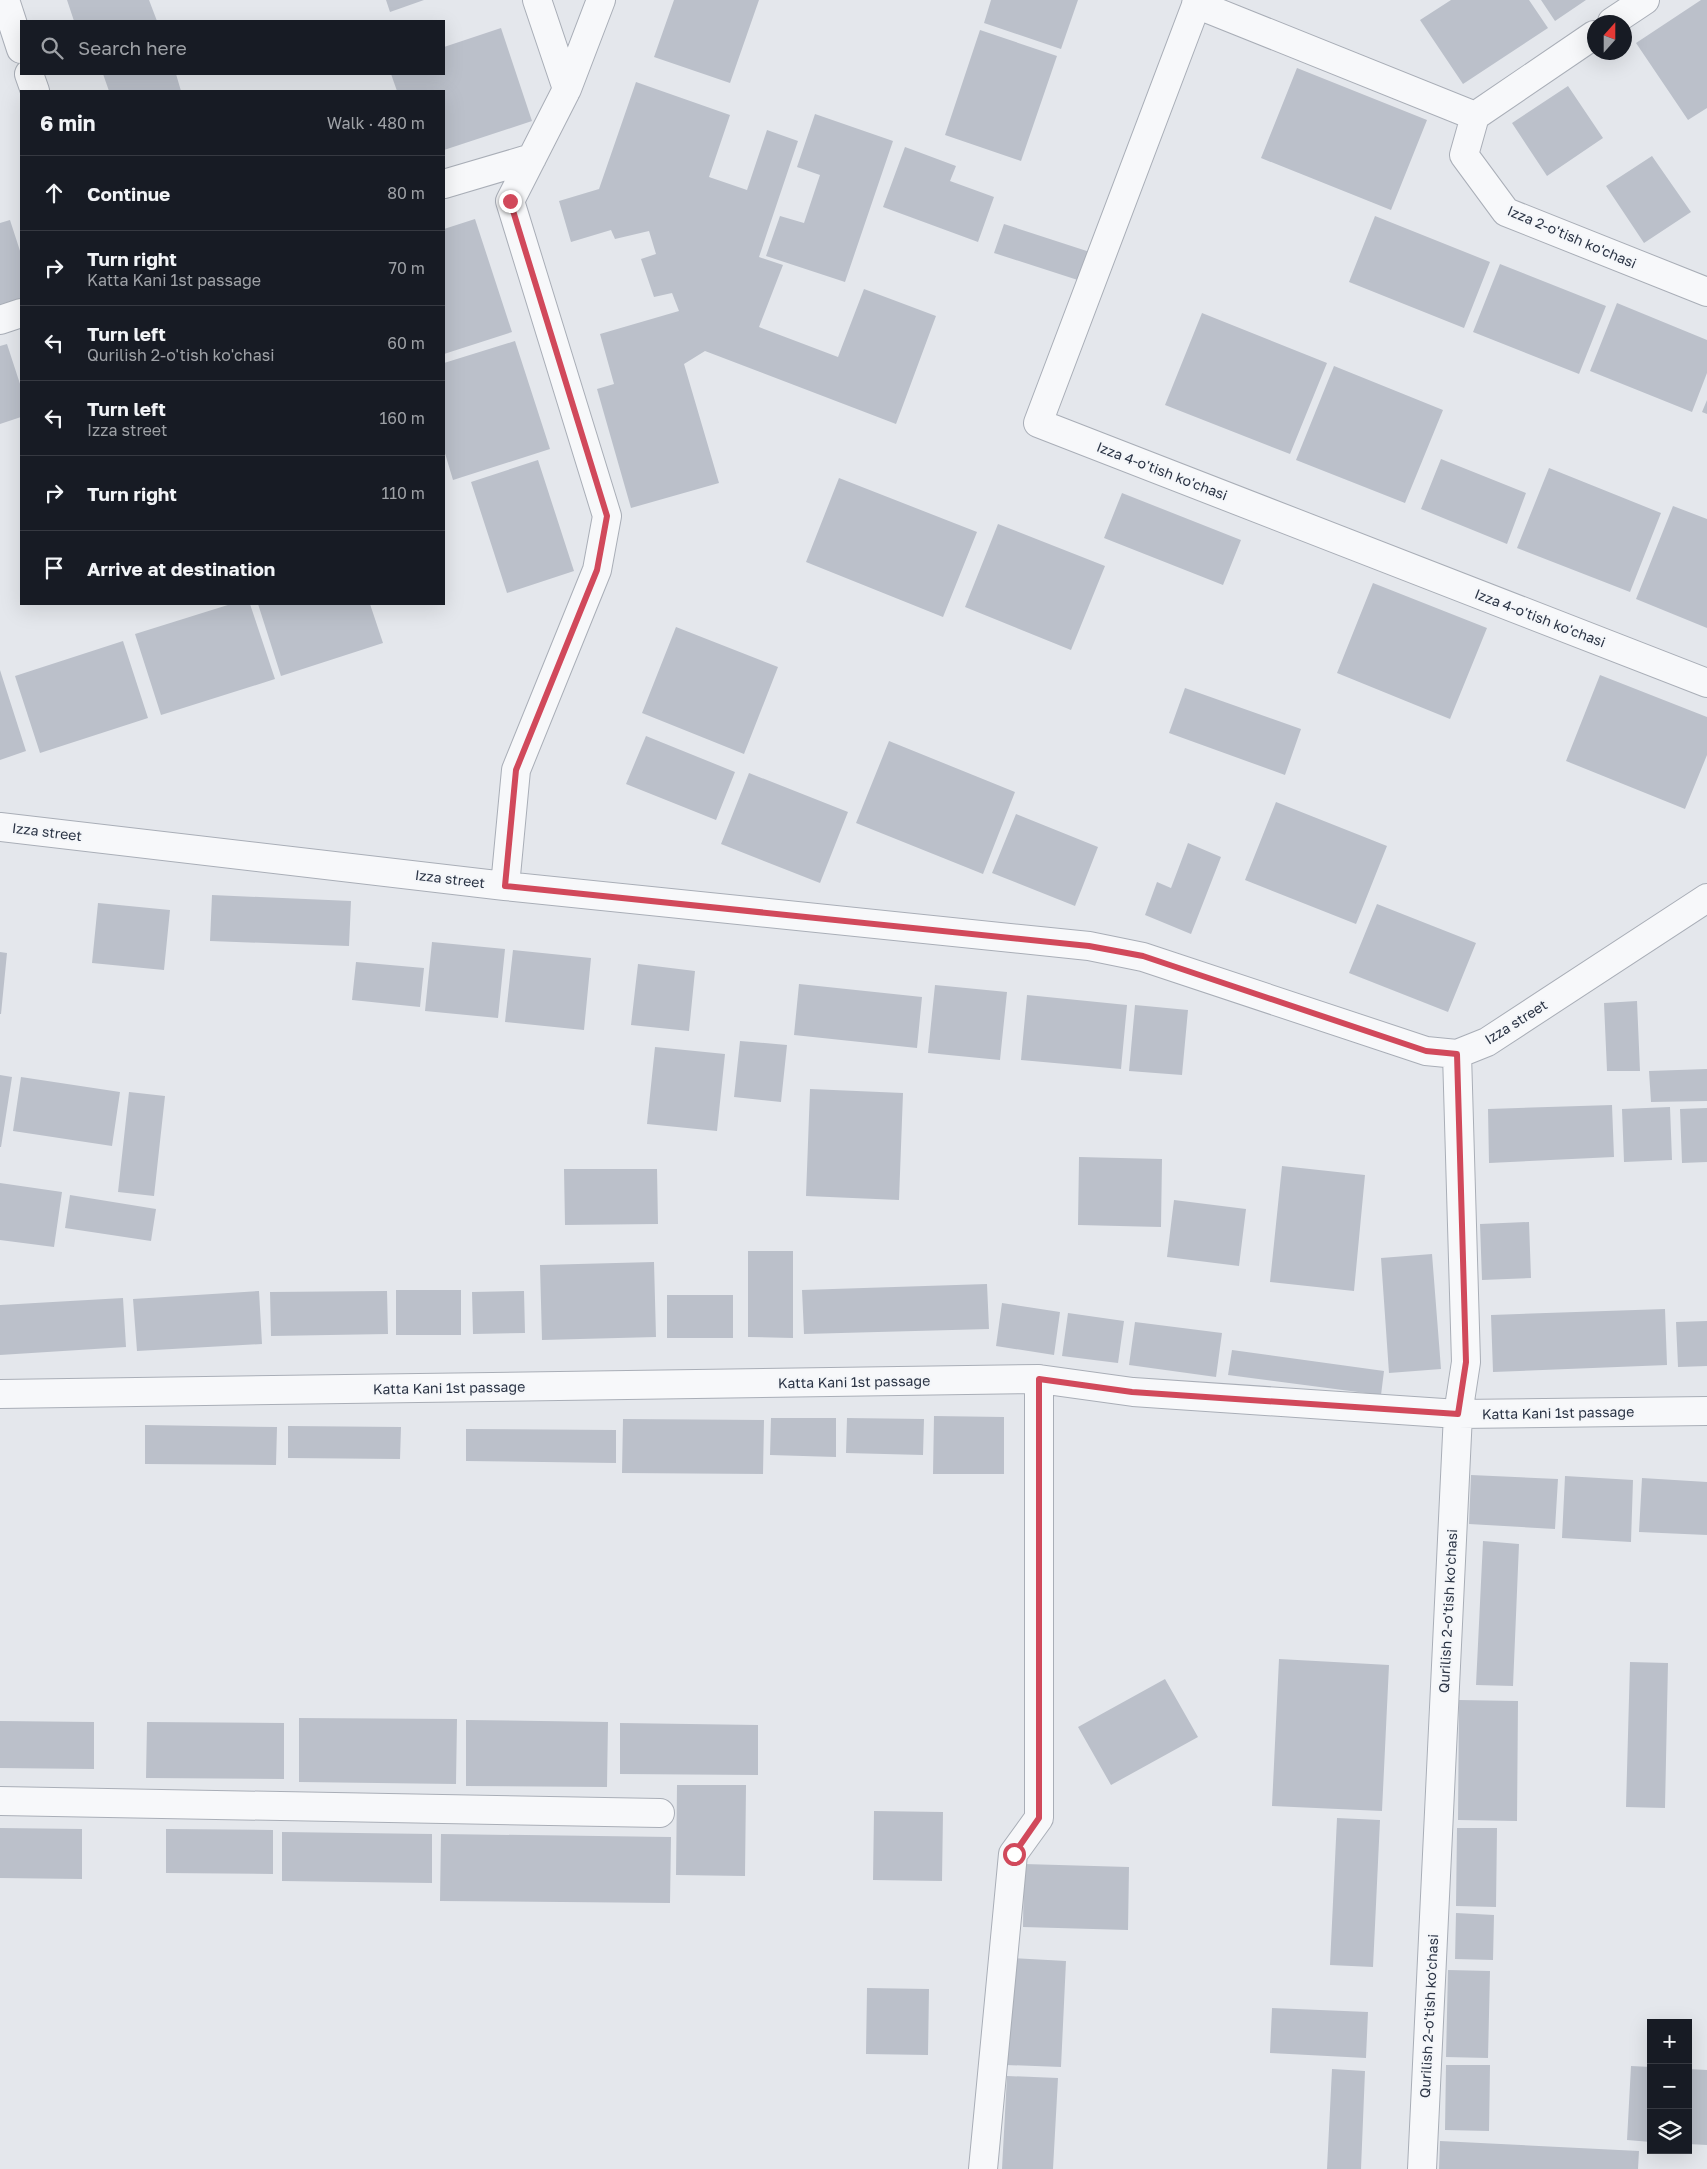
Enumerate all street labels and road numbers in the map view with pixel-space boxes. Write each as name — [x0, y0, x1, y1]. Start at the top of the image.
street label: Izza 2-o'tish ko'chasi — [1505, 202, 1639, 271]
street label: Izza 4-o'tish ko'chasi — [1094, 438, 1230, 503]
street label: Izza 4-o'tish ko'chasi — [1472, 585, 1608, 650]
street label: Izza street — [11, 819, 83, 844]
street label: Izza street — [414, 866, 486, 891]
street label: Izza street — [1481, 996, 1550, 1047]
street label: Katta Kani 1st passage — [778, 1372, 930, 1391]
street label: Katta Kani 1st passage — [373, 1378, 525, 1397]
street label: Katta Kani 1st passage — [1482, 1403, 1634, 1422]
street label: Qurilish 2-o'tish ko'chasi — [1435, 1529, 1460, 1693]
street label: Qurilish 2-o'tish ko'chasi — [1416, 1934, 1441, 2098]

